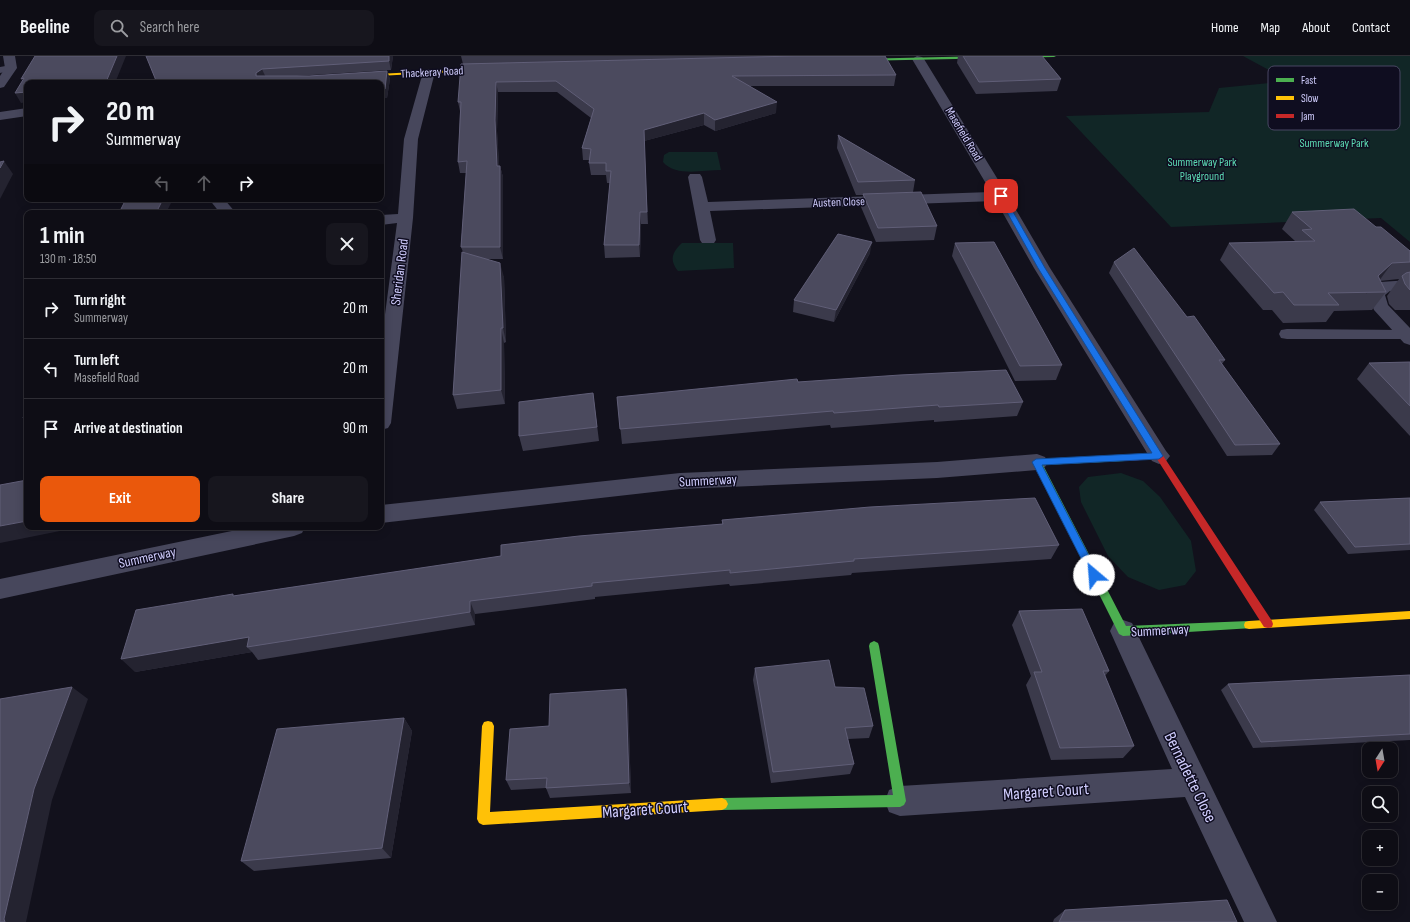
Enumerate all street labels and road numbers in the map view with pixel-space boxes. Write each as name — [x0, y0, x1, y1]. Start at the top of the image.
street label: Thackeray Road — [400, 63, 464, 82]
street label: Masefield Road — [942, 105, 985, 164]
street label: Austen Close — [812, 194, 865, 211]
street label: Sheridan Road — [387, 238, 412, 306]
street label: Summerway — [679, 470, 738, 491]
street label: Summerway — [117, 543, 178, 572]
street label: Summerway — [1131, 620, 1190, 641]
street label: Bernadette Close — [1160, 729, 1221, 826]
street label: Margaret Court — [1002, 779, 1090, 805]
street label: Margaret Court — [601, 797, 689, 823]

